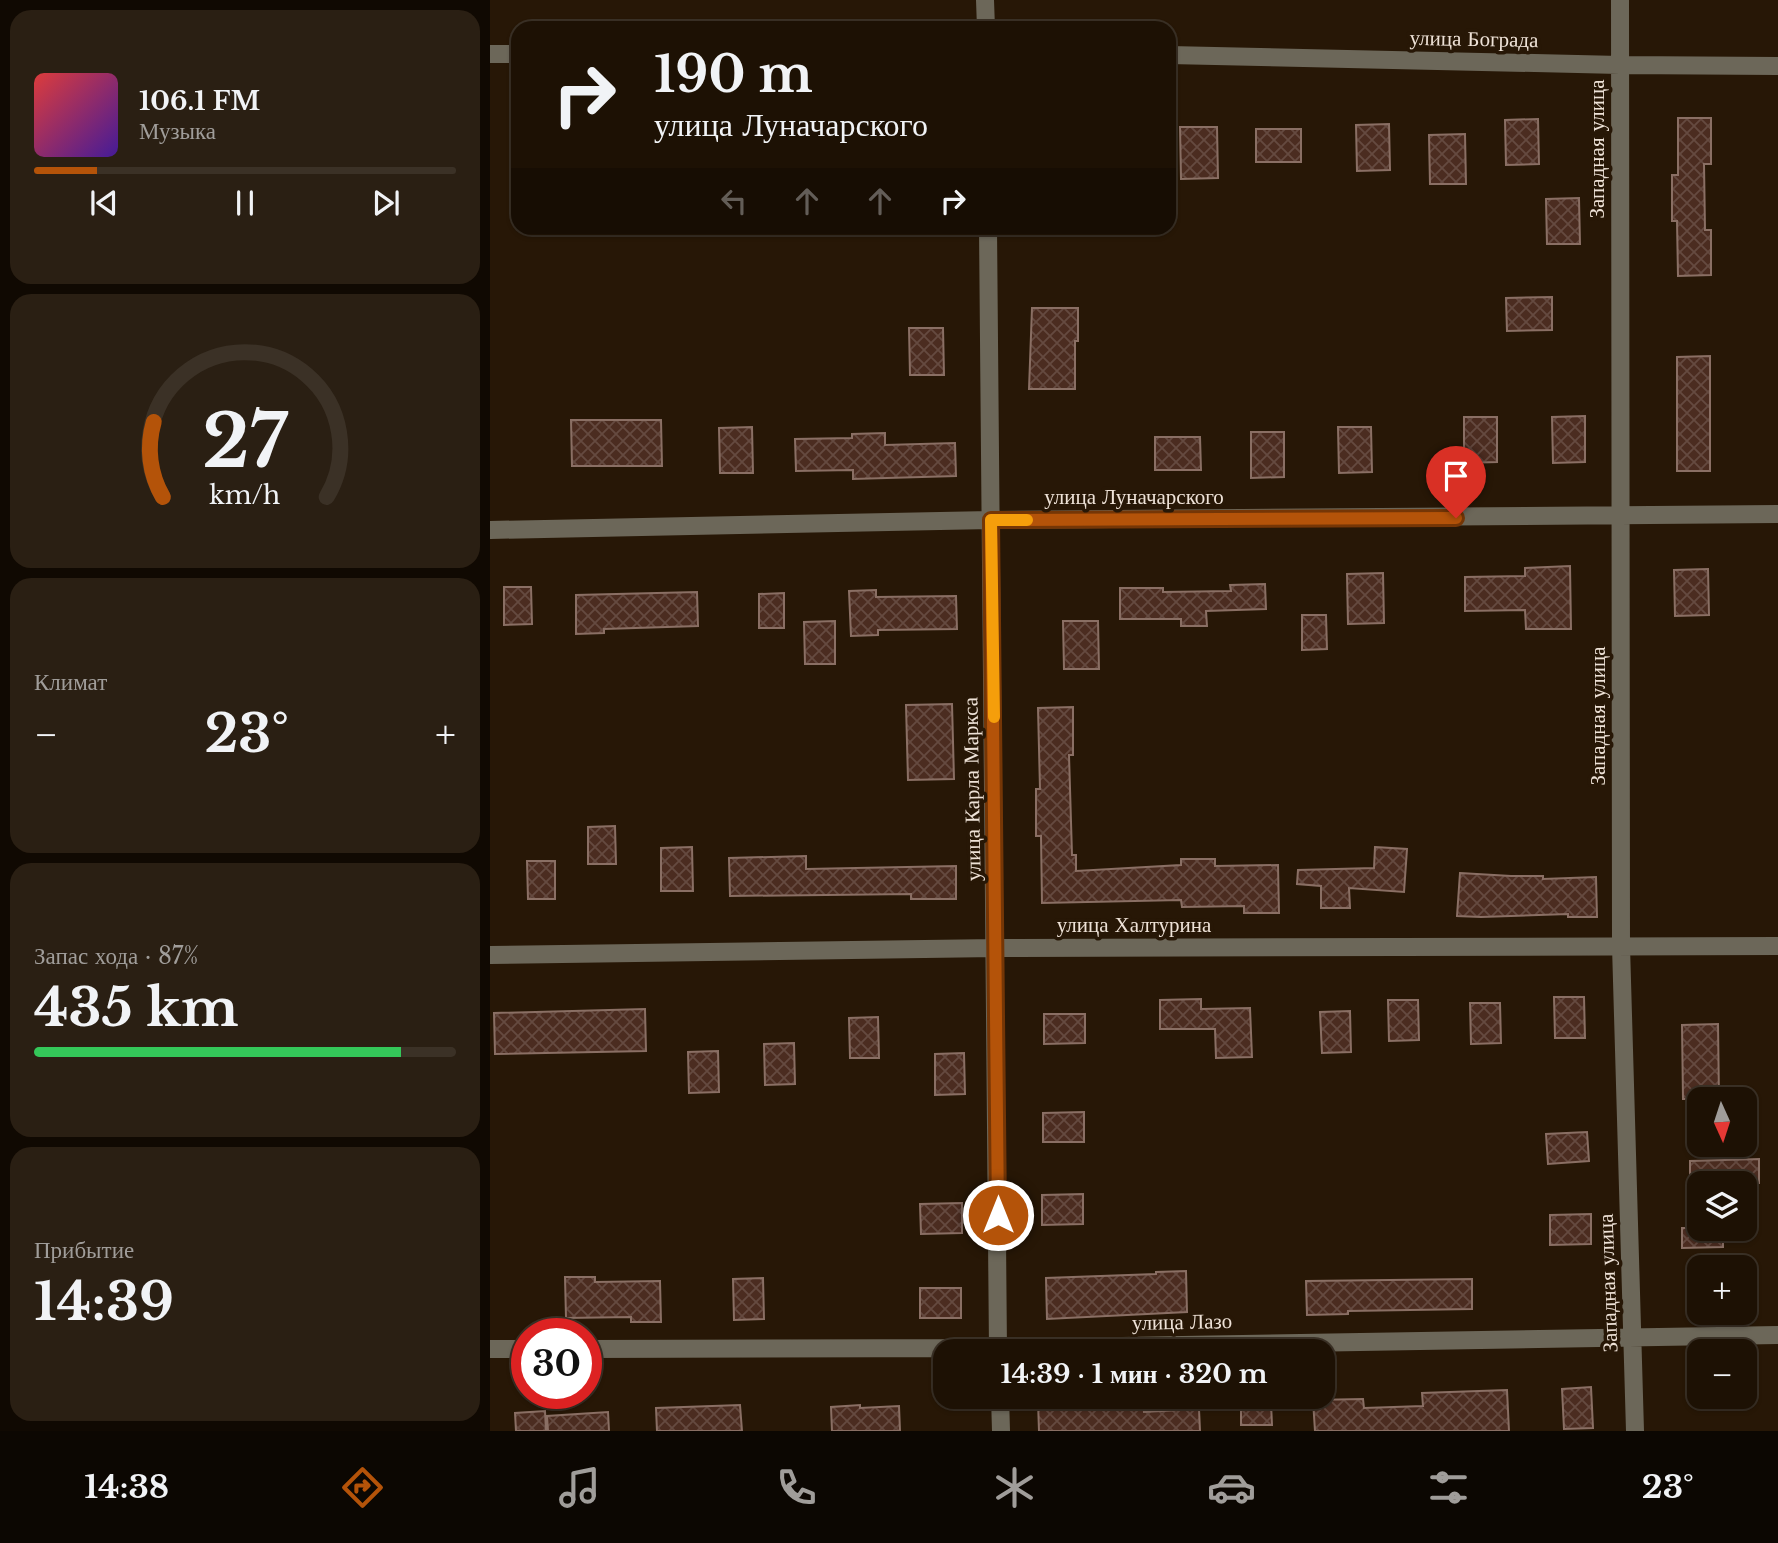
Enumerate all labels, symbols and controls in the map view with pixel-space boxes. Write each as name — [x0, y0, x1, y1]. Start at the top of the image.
street label: улица Бограда — [1409, 25, 1539, 53]
text: 190 m — [654, 44, 813, 105]
icon: right — [539, 49, 630, 140]
street label: Западная улица — [1584, 79, 1610, 218]
text: 106.1 FM — [139, 85, 260, 117]
text: улица Луначарского — [654, 105, 928, 145]
text: Музыка — [139, 117, 216, 145]
icon: left — [715, 182, 753, 220]
icon: ahead — [788, 182, 826, 220]
icon: ahead — [861, 182, 899, 220]
icon: right — [934, 182, 972, 220]
icon: previous — [85, 184, 123, 222]
icon: pause — [226, 184, 264, 222]
icon: next — [367, 184, 405, 222]
text: 27 — [203, 397, 289, 488]
pin — [1426, 446, 1486, 518]
icon: arrive — [1437, 457, 1475, 495]
text: km/h — [210, 480, 280, 511]
street label: улица Луначарского — [1044, 484, 1224, 510]
street label: Западная улица — [1585, 646, 1611, 785]
text: Климат — [34, 668, 107, 696]
street label: улица Карла Маркса — [957, 696, 987, 881]
text: 23° — [204, 702, 289, 766]
text: − — [34, 711, 58, 758]
text: + — [435, 711, 456, 758]
street label: улица Халтурина — [1057, 912, 1212, 938]
text: Запас хода · 87% — [34, 942, 199, 970]
text: 435 km — [34, 976, 238, 1040]
north arrow — [1687, 1087, 1757, 1157]
map controls — [1687, 1087, 1757, 1409]
button: layers — [1687, 1171, 1757, 1241]
position arrow — [961, 1178, 1035, 1252]
street label: Западная улица — [1593, 1212, 1623, 1353]
text: Прибытие — [34, 1236, 134, 1264]
button: + — [1687, 1255, 1757, 1325]
text: 14:39 — [34, 1270, 174, 1334]
street label: улица Лазо — [1132, 1308, 1232, 1336]
speed limit sign: 30 — [511, 1318, 602, 1409]
button: − — [1687, 1339, 1757, 1409]
text: 14:39 · 1 мин · 320 m — [1000, 1358, 1268, 1390]
icon: directions — [338, 1463, 387, 1512]
icon: music — [555, 1463, 604, 1512]
icon: phone — [772, 1463, 821, 1512]
icon: climate — [990, 1463, 1039, 1512]
icon: car — [1207, 1463, 1256, 1512]
icon: filters — [1424, 1463, 1473, 1512]
text: 14:38 — [84, 1467, 169, 1507]
text: 23° — [1642, 1467, 1694, 1507]

